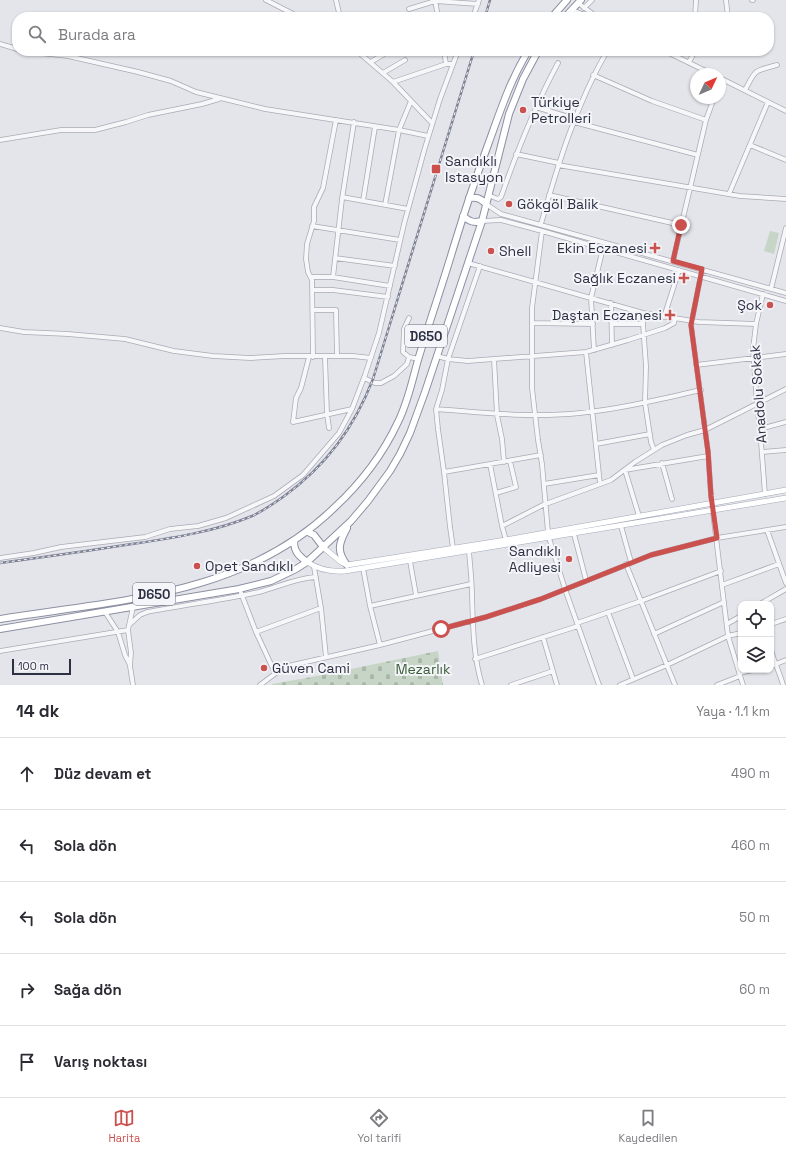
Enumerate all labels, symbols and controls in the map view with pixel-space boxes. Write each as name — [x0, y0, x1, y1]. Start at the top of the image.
search box — [12, 12, 774, 56]
icon: search — [26, 23, 48, 45]
text: Burada ara — [58, 25, 136, 44]
north arrow — [690, 68, 726, 104]
place label: Türkiye Petrolleri — [531, 93, 591, 127]
marker: Türkiye Petrolleri — [518, 105, 528, 115]
place label: Sandıklı Istasyon — [445, 152, 503, 186]
marker: Sandıklı Istasyon — [430, 163, 442, 175]
place label: Gökgöl Balik — [517, 195, 599, 213]
marker: Gökgöl Balik — [504, 199, 514, 209]
route end — [672, 216, 690, 234]
place label: Ekin Eczanesi — [557, 239, 647, 257]
place label: Shell — [499, 242, 531, 260]
marker: Ekin Eczanesi — [650, 243, 660, 253]
marker: Shell — [486, 246, 496, 256]
place label: Sağlık Eczanesi — [574, 269, 676, 287]
marker: Sağlık Eczanesi — [679, 273, 689, 283]
place label: Şok — [737, 296, 762, 314]
marker: Şok — [765, 300, 775, 310]
place label: Daştan Eczanesi — [552, 306, 662, 324]
marker: Daştan Eczanesi — [665, 310, 675, 320]
road number: D650 — [405, 325, 447, 347]
street label: Anadolu Sokak — [746, 344, 770, 444]
place label: Sandıklı Adliyesi — [509, 542, 561, 576]
marker: Sandıklı Adliyesi — [564, 554, 574, 564]
place label: Opet Sandıklı — [205, 557, 293, 575]
marker: Opet Sandıklı — [192, 561, 202, 571]
road number: D650 — [133, 583, 175, 605]
map controls — [738, 601, 774, 673]
button: locate — [738, 601, 774, 637]
route start — [432, 620, 450, 638]
button: layers — [738, 637, 774, 673]
scale bar — [12, 657, 71, 676]
text: 100 m — [18, 659, 49, 673]
place label: Güven Cami — [272, 659, 350, 677]
park label: Mezarlık — [395, 660, 451, 678]
marker: Güven Cami — [259, 663, 269, 673]
text: 14 dk — [16, 700, 59, 722]
text: Yaya · 1.1 km — [696, 703, 770, 720]
icon: ahead — [16, 763, 38, 785]
text: Düz devam et — [54, 764, 151, 783]
text: 490 m — [731, 765, 770, 782]
icon: left — [16, 835, 38, 857]
text: Sola dön — [54, 836, 117, 855]
text: 460 m — [731, 837, 770, 854]
icon: left — [16, 907, 38, 929]
text: Sola dön — [54, 908, 117, 927]
text: 50 m — [739, 909, 770, 926]
icon: right — [16, 979, 38, 1001]
text: Sağa dön — [54, 980, 122, 999]
text: 60 m — [739, 981, 770, 998]
icon: arrive — [16, 1051, 38, 1073]
text: Varış noktası — [54, 1052, 147, 1071]
tab: Harita — [109, 1107, 140, 1145]
tab: Yol tarifi — [357, 1107, 401, 1145]
tab: Kaydedilen — [618, 1107, 677, 1145]

